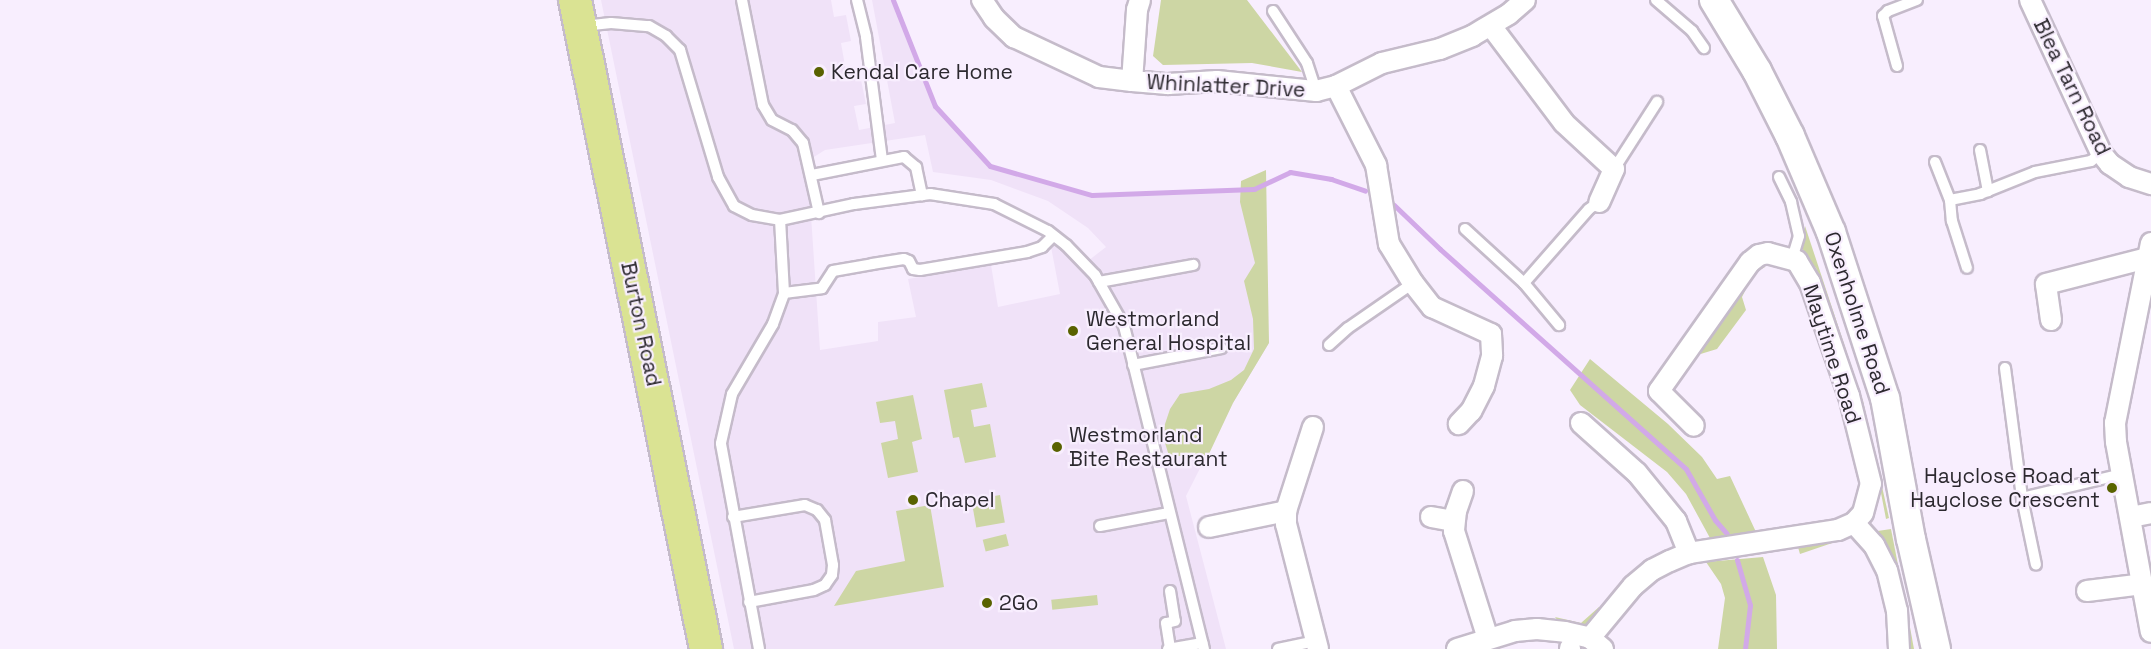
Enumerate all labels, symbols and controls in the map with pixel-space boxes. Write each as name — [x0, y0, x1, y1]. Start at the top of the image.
street label: Blea Tarn Road — [2028, 14, 2116, 160]
place label: Kendal Care Home — [831, 59, 1013, 85]
marker: Kendal Care Home — [812, 65, 826, 79]
street label: Whinlatter Drive — [1146, 69, 1306, 103]
street label: Oxenholme Road — [1819, 228, 1895, 398]
street label: Burton Road — [616, 259, 666, 389]
street label: Maytime Road — [1798, 281, 1866, 427]
place label: Westmorland General Hospital — [1086, 306, 1251, 356]
marker: Westmorland General Hospital — [1064, 322, 1082, 340]
place label: Westmorland Bite Restaurant — [1069, 422, 1228, 472]
marker: Westmorland Bite Restaurant — [1050, 440, 1064, 454]
place label: Hayclose Road at Hayclose Crescent — [1910, 463, 2100, 513]
marker: Hayclose Road at Hayclose Crescent — [2105, 481, 2119, 495]
place label: Chapel — [925, 487, 995, 513]
marker: Chapel — [906, 493, 920, 507]
place label: 2Go — [999, 590, 1039, 616]
marker: 2Go — [980, 596, 994, 610]

